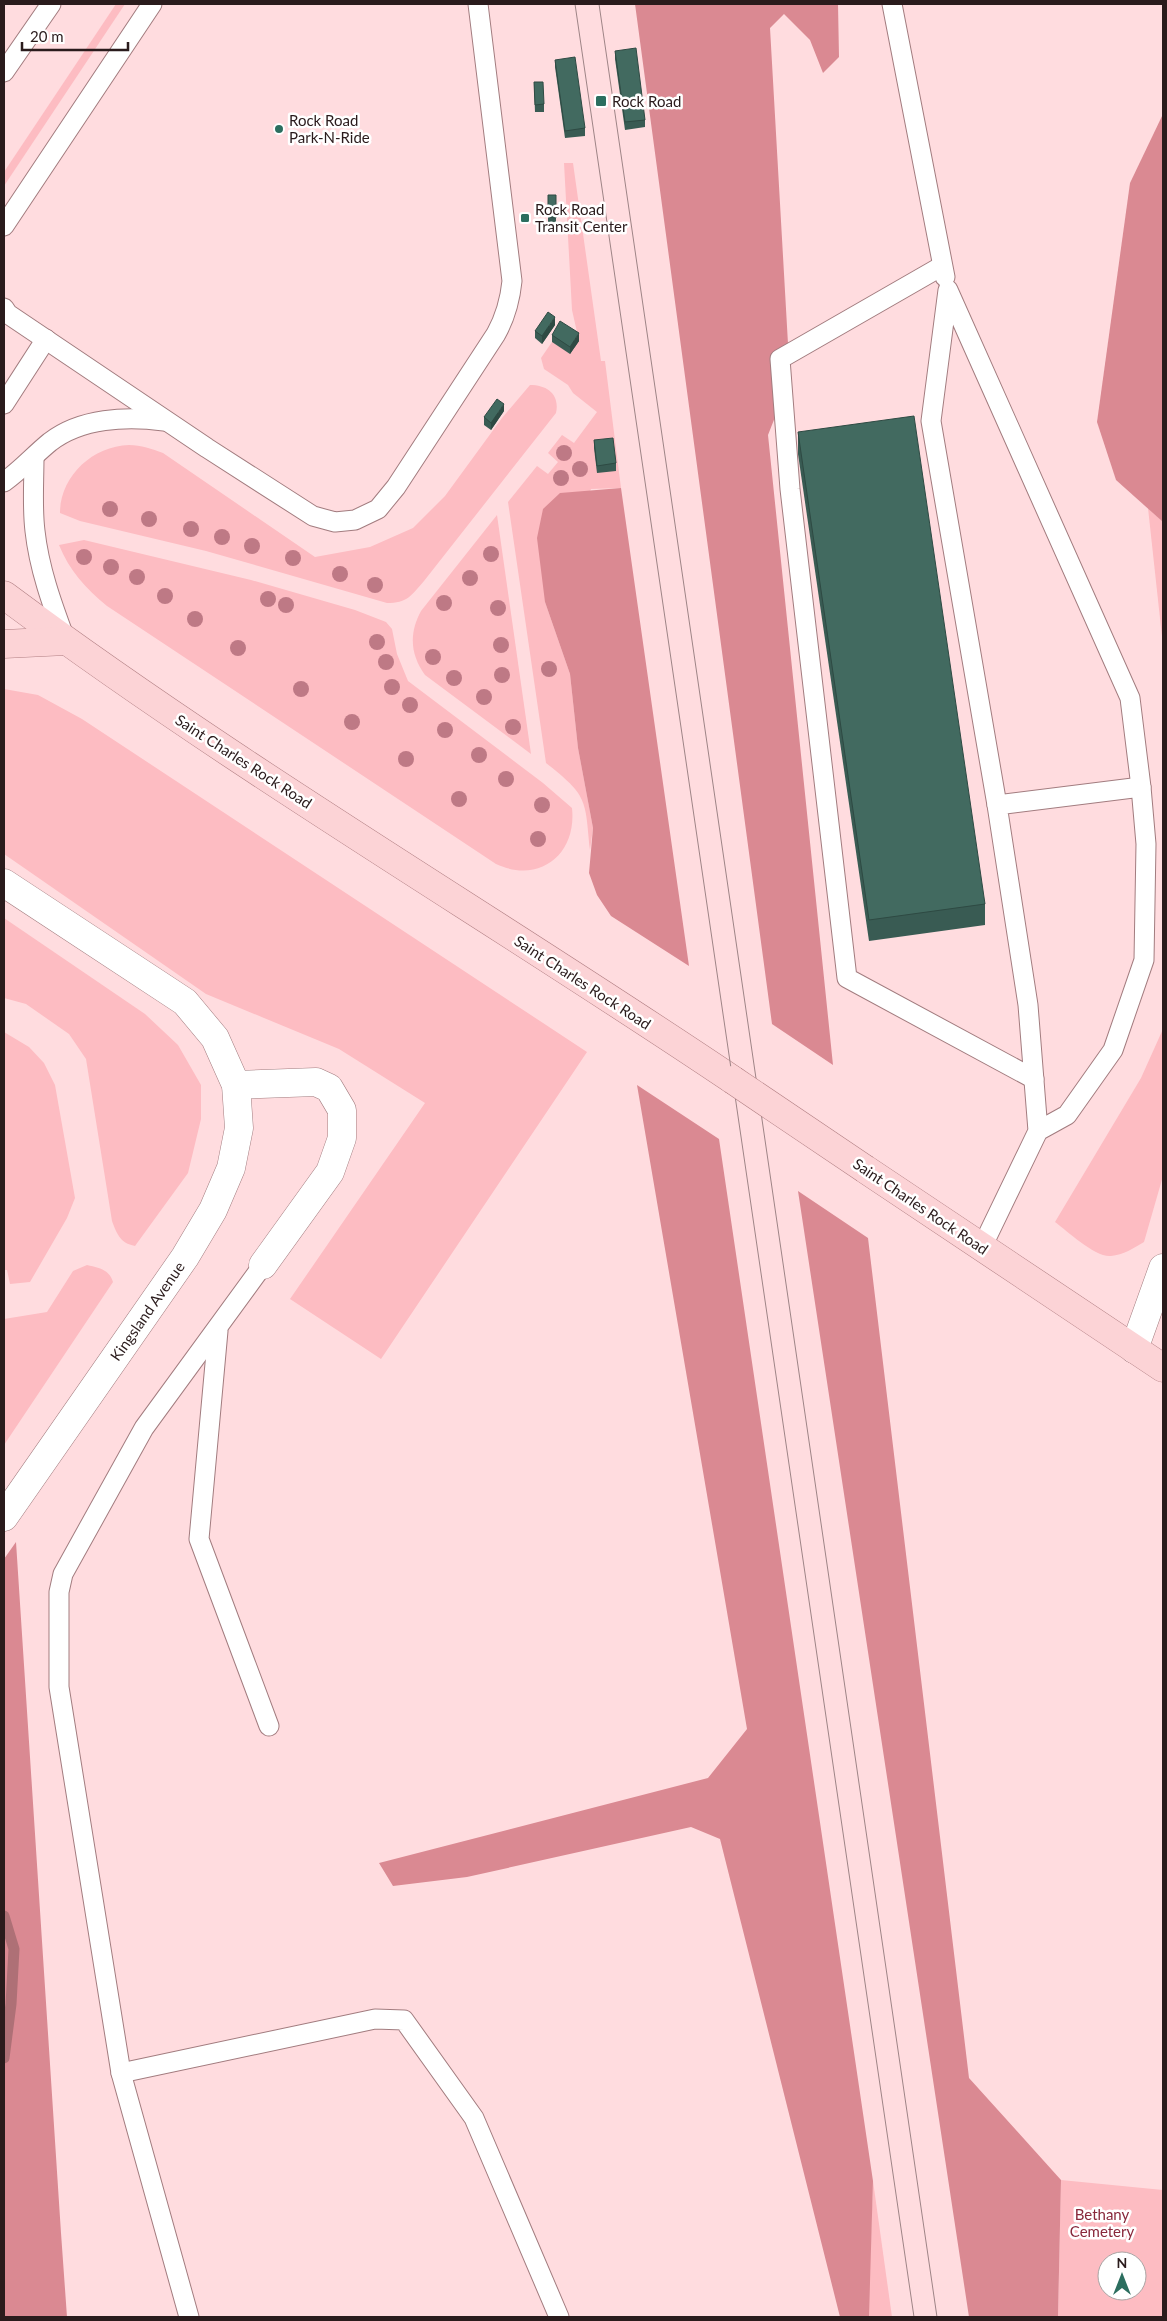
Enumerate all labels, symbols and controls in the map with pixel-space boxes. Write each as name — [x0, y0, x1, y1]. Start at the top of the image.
scale bar — [22, 20, 129, 52]
text: 20 m — [30, 27, 64, 45]
place label: Rock Road — [612, 92, 681, 110]
marker: Rock Road — [594, 94, 608, 108]
place label: Rock Road Park-N-Ride — [289, 111, 370, 146]
marker: Rock Road Park-N-Ride — [273, 123, 285, 135]
place label: Rock Road Transit Center — [535, 200, 628, 235]
marker: Rock Road Transit Center — [519, 212, 531, 224]
street label: Saint Charles Rock Road — [172, 710, 316, 812]
street label: Saint Charles Rock Road — [511, 931, 655, 1033]
street label: Saint Charles Rock Road — [850, 1154, 992, 1258]
street label: Kingsland Avenue — [106, 1258, 188, 1364]
park label: Bethany Cemetery — [1070, 2205, 1134, 2240]
north arrow — [1097, 2251, 1147, 2301]
text: N — [1117, 2254, 1127, 2271]

